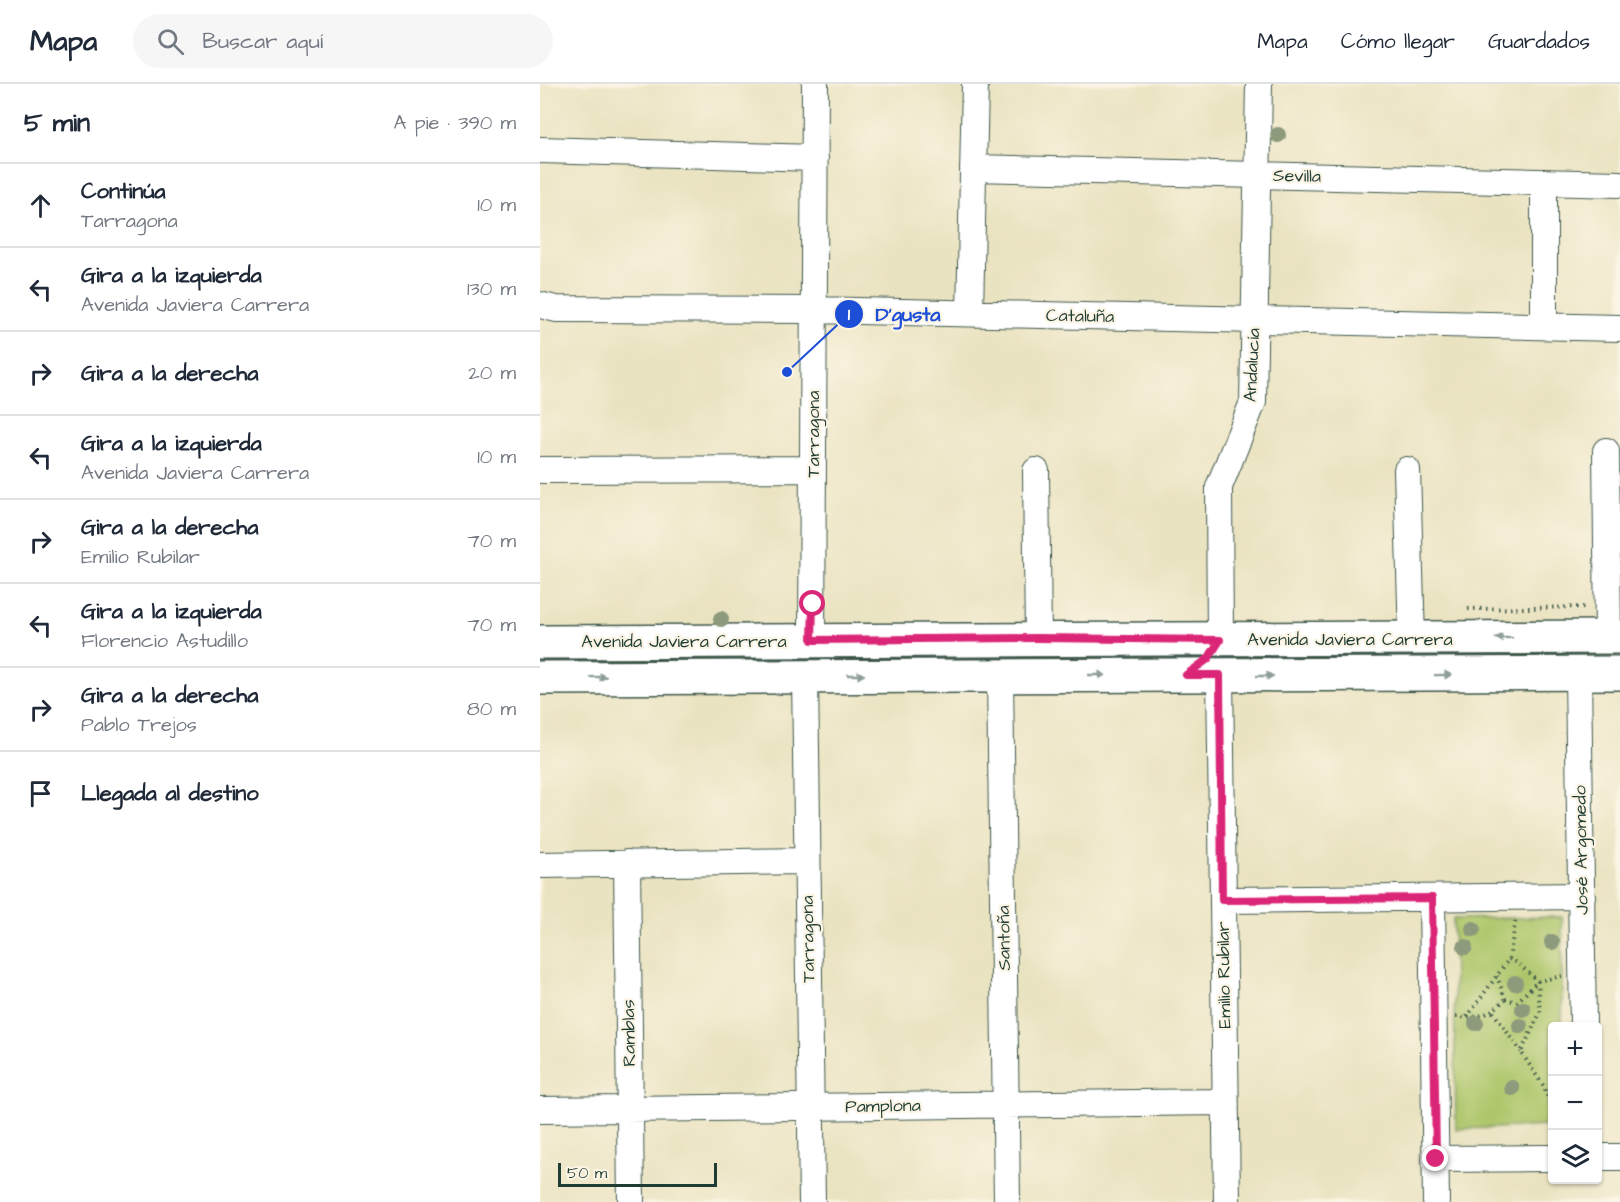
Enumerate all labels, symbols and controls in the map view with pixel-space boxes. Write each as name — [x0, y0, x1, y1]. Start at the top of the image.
search box — [133, 14, 553, 68]
text: Mapa — [30, 22, 97, 61]
icon: search — [154, 25, 187, 58]
text: Buscar aquí — [202, 26, 323, 57]
text: Mapa — [1257, 27, 1308, 56]
text: Cómo llegar — [1341, 27, 1455, 56]
text: Guardados — [1488, 27, 1590, 56]
text: 5 min — [24, 105, 90, 141]
text: A pie · 390 m — [394, 109, 516, 137]
street label: Sevilla — [1273, 163, 1321, 189]
text: Continúa — [81, 176, 166, 207]
icon: ahead — [24, 189, 57, 222]
text: 10 m — [477, 191, 516, 219]
text: Tarragona — [81, 207, 178, 235]
text: Gira a la izquierda — [81, 260, 262, 291]
icon: left — [24, 273, 57, 306]
text: 130 m — [467, 275, 516, 303]
text: Avenida Javiera Carrera — [81, 291, 309, 319]
callout: D'gusta — [834, 295, 953, 333]
text: D'gusta — [876, 301, 941, 330]
text: 1 — [848, 302, 851, 327]
street label: Cataluña — [1046, 303, 1114, 329]
street label: Andalucía — [1238, 327, 1266, 403]
icon: right — [24, 357, 57, 390]
text: Gira a la derecha — [81, 358, 258, 389]
text: 20 m — [468, 359, 516, 387]
street label: Tarragona — [801, 391, 827, 477]
text: Gira a la izquierda — [81, 428, 262, 459]
icon: left — [24, 441, 57, 474]
text: 10 m — [477, 443, 516, 471]
text: Avenida Javiera Carrera — [81, 459, 309, 487]
text: Gira a la derecha — [81, 512, 258, 543]
icon: right — [24, 525, 57, 558]
text: 70 m — [468, 527, 516, 555]
text: Emilio Rubilar — [81, 543, 200, 571]
route start — [799, 590, 825, 616]
text: Gira a la izquierda — [81, 596, 262, 627]
icon: left — [24, 609, 57, 642]
text: 70 m — [468, 611, 516, 639]
text: Florencio Astudillo — [81, 627, 248, 655]
street label: Avenida Javiera Carrera — [1247, 627, 1453, 652]
street label: Avenida Javiera Carrera — [581, 629, 787, 654]
one-way arrow — [1495, 634, 1514, 643]
one-way arrow — [847, 670, 866, 680]
one-way arrow — [1087, 670, 1106, 680]
one-way arrow — [1434, 670, 1453, 680]
one-way arrow — [1256, 671, 1275, 681]
one-way arrow — [589, 673, 608, 682]
text: Gira a la derecha — [81, 680, 258, 711]
icon: right — [24, 693, 57, 726]
text: 80 m — [467, 695, 516, 723]
text: Pablo Trejos — [81, 711, 197, 739]
icon: arrive — [24, 777, 57, 810]
text: Llegada al destino — [81, 778, 259, 809]
street label: José Argomedo — [1567, 785, 1596, 915]
street label: Tarragona — [795, 895, 822, 983]
street label: Santoña — [991, 905, 1017, 971]
street label: Emilio Rubilar — [1211, 921, 1237, 1029]
street label: Ramblas — [616, 999, 642, 1067]
map controls — [1548, 1022, 1602, 1184]
button: + — [1548, 1022, 1602, 1076]
button: − — [1548, 1076, 1602, 1130]
street label: Pamplona — [845, 1093, 921, 1119]
button: layers — [1548, 1130, 1602, 1184]
route end — [1422, 1145, 1448, 1171]
scale bar — [558, 1160, 717, 1188]
text: 50 m — [567, 1162, 607, 1184]

